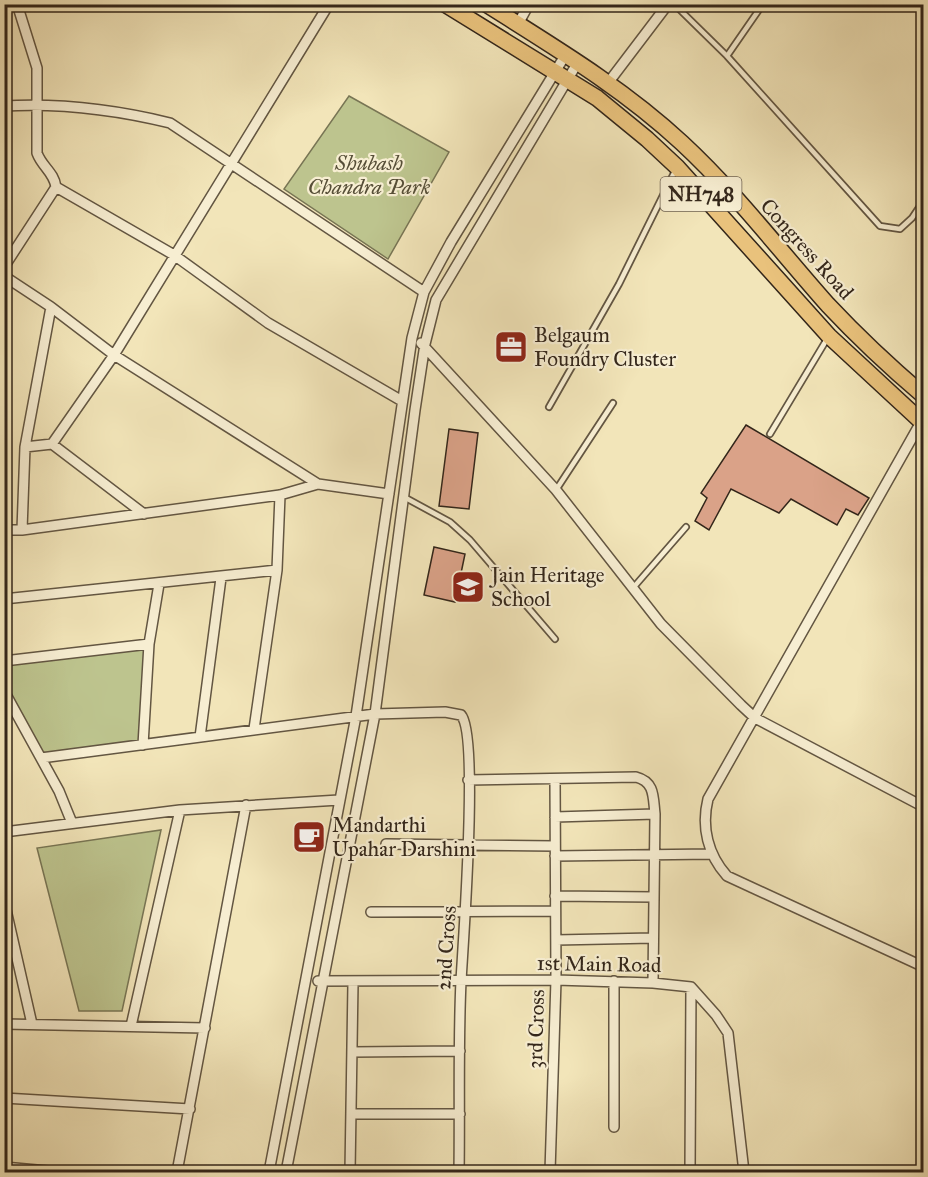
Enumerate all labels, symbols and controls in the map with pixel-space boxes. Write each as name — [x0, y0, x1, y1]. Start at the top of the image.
park label: Shubash Chandra Park — [308, 150, 431, 200]
road number: NH748 — [660, 177, 742, 211]
street label: Congress Road — [755, 193, 860, 305]
place label: Belgaum Foundry Cluster — [534, 322, 676, 372]
office icon: Belgaum Foundry Cluster — [493, 329, 529, 365]
place label: Jain Heritage School — [489, 562, 605, 612]
school or university icon: Jain Heritage School — [450, 569, 486, 605]
place label: Mandarthi Upahar Darshini — [332, 812, 476, 862]
cafe icon: Mandarthi Upahar Darshini — [291, 819, 327, 855]
street label: 2nd Cross — [430, 905, 462, 991]
street label: 1st Main Road — [536, 950, 662, 978]
street label: 3rd Cross — [522, 989, 550, 1069]

